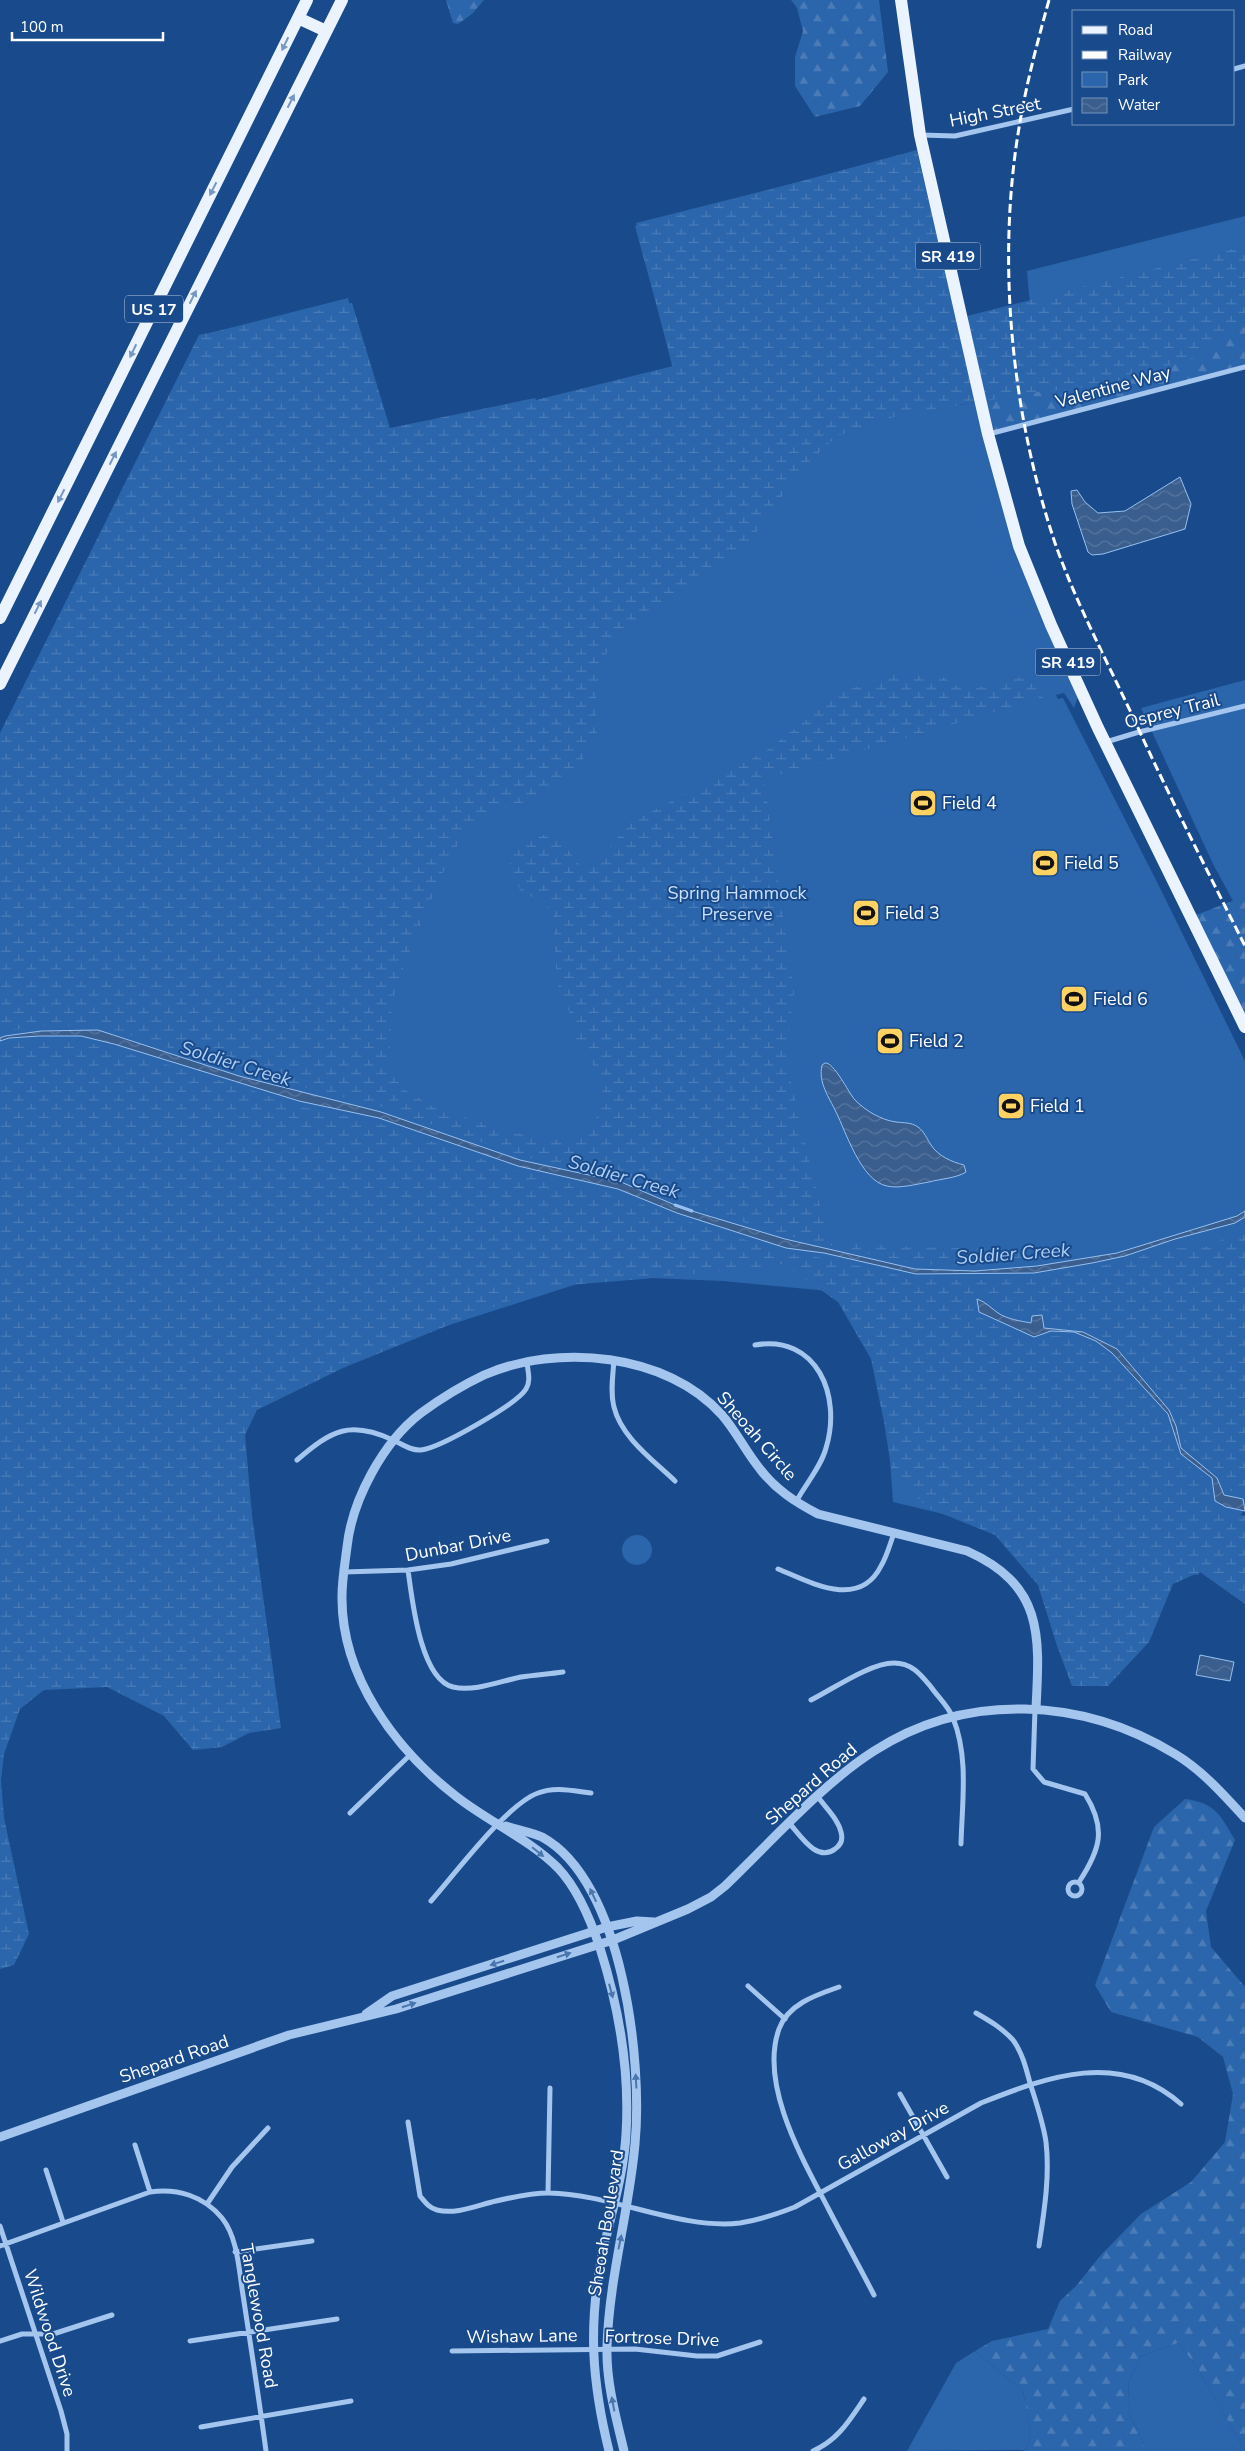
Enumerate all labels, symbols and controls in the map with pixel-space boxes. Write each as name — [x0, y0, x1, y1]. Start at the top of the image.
scale bar — [12, 10, 164, 42]
legend — [1072, 10, 1235, 125]
text: 100 m — [20, 17, 64, 37]
text: Road — [1118, 20, 1153, 40]
one-way arrow — [281, 37, 289, 51]
text: Railway — [1118, 45, 1172, 65]
text: Park — [1118, 70, 1148, 90]
street label: High Street — [947, 91, 1043, 133]
one-way arrow — [287, 94, 295, 108]
text: Water — [1118, 95, 1161, 115]
one-way arrow — [209, 182, 217, 197]
road number: SR 419 — [916, 242, 980, 270]
one-way arrow — [189, 290, 197, 304]
road number: US 17 — [125, 296, 183, 322]
one-way arrow — [129, 343, 137, 358]
street label: Valentine Way — [1052, 360, 1174, 414]
one-way arrow — [109, 451, 117, 465]
one-way arrow — [57, 489, 65, 503]
one-way arrow — [34, 600, 42, 615]
road number: SR 419 — [1036, 649, 1100, 676]
street label: Osprey Trail — [1122, 687, 1223, 734]
sports icon: Field 4 — [908, 788, 938, 818]
place label: Field 4 — [942, 791, 997, 815]
sports icon: Field 5 — [1030, 848, 1060, 878]
place label: Field 5 — [1064, 851, 1119, 875]
park label: Spring Hammock Preserve — [668, 881, 807, 926]
sports icon: Field 3 — [851, 898, 881, 928]
place label: Field 3 — [885, 901, 940, 925]
sports icon: Field 6 — [1059, 984, 1089, 1014]
place label: Field 6 — [1093, 987, 1148, 1011]
sports icon: Field 2 — [875, 1026, 905, 1056]
place label: Field 2 — [909, 1029, 964, 1053]
water label: Soldier Creek — [177, 1035, 295, 1093]
sports icon: Field 1 — [996, 1091, 1026, 1121]
place label: Field 1 — [1030, 1094, 1085, 1118]
water label: Soldier Creek — [565, 1149, 683, 1205]
water label: Soldier Creek — [955, 1237, 1071, 1271]
street label: Sheoah Circle — [712, 1386, 802, 1486]
street label: Dunbar Drive — [403, 1523, 513, 1567]
street label: Shepard Road — [760, 1737, 862, 1831]
one-way arrow — [531, 1847, 544, 1858]
one-way arrow — [589, 1888, 597, 1903]
one-way arrow — [556, 1951, 571, 1959]
one-way arrow — [489, 1959, 504, 1967]
one-way arrow — [608, 1984, 616, 1999]
one-way arrow — [402, 2001, 417, 2009]
street label: Shepard Road — [116, 2029, 232, 2089]
one-way arrow — [632, 2073, 640, 2089]
street label: Galloway Drive — [833, 2095, 953, 2177]
street label: Sheoah Boulevard — [583, 2148, 629, 2298]
one-way arrow — [616, 2235, 624, 2250]
street label: Tanglewood Road — [234, 2242, 284, 2390]
street label: Wildwood Drive — [18, 2266, 82, 2400]
street label: Wishaw Lane — [466, 2323, 578, 2349]
street label: Fortrose Drive — [604, 2324, 720, 2352]
one-way arrow — [609, 2395, 617, 2411]

